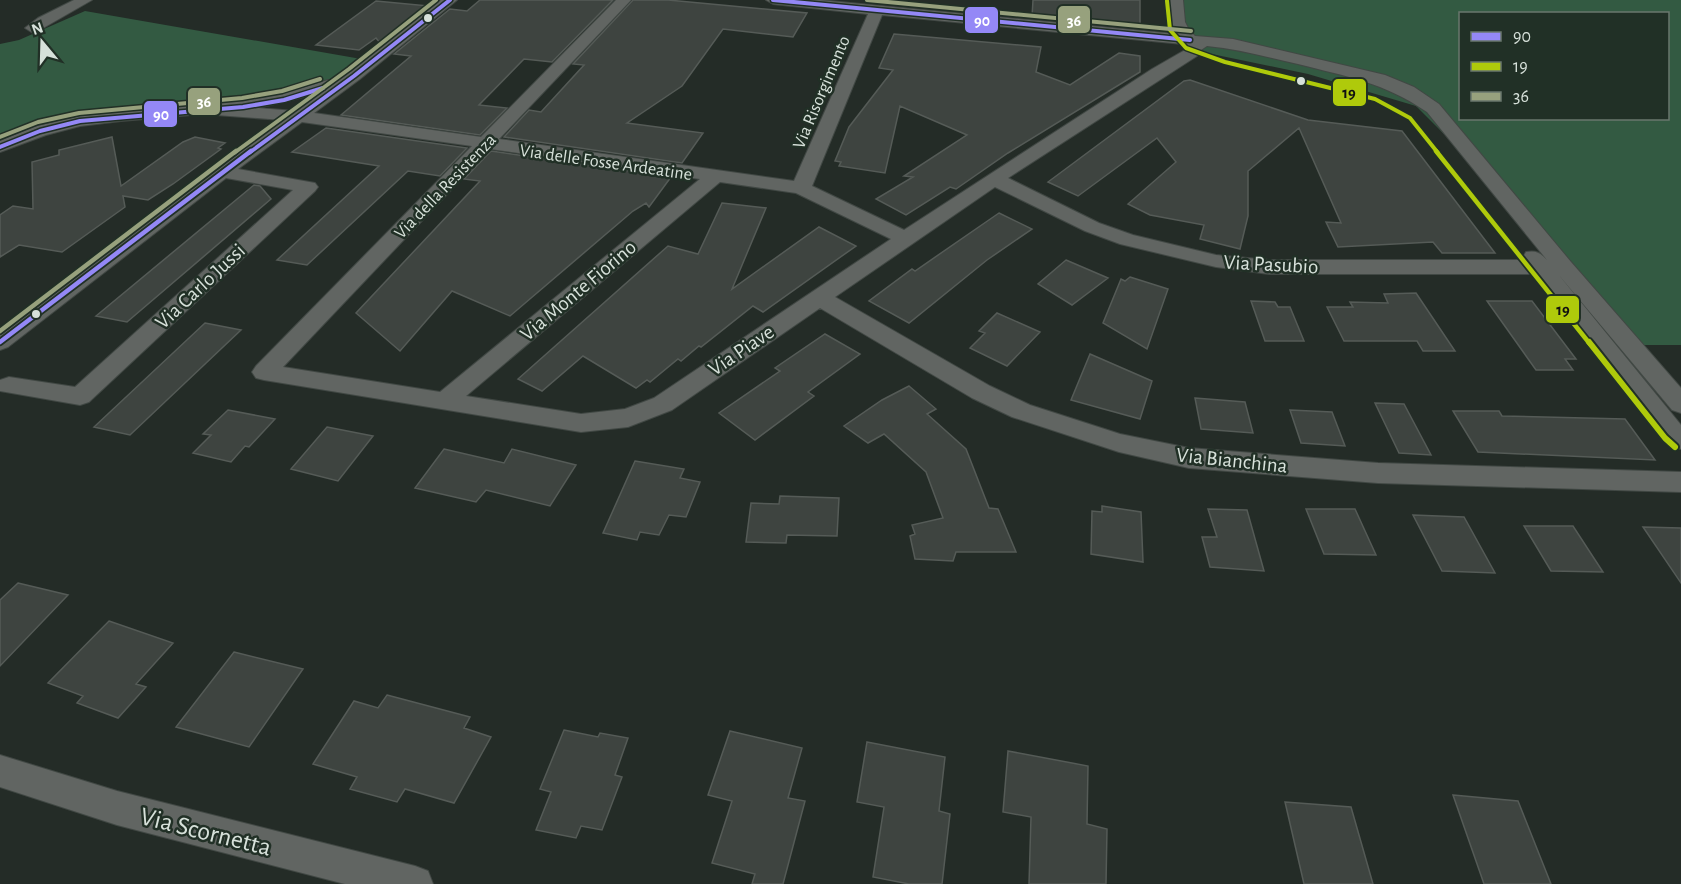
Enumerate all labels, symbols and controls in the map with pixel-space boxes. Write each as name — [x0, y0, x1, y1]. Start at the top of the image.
line badge: 36 — [1057, 5, 1091, 34]
line badge: 90 — [964, 6, 999, 34]
north arrow — [12, 12, 72, 72]
unlabelled marker — [422, 12, 434, 24]
legend — [1459, 12, 1669, 120]
text: 90 — [974, 13, 990, 29]
text: 36 — [1067, 13, 1082, 29]
text: N — [30, 19, 45, 38]
text: 90 — [1513, 28, 1531, 46]
street label: Via Risorgimento — [790, 33, 854, 151]
text: 19 — [1513, 58, 1528, 76]
unlabelled marker — [1295, 75, 1307, 87]
line badge: 19 — [1332, 78, 1367, 107]
text: 19 — [1342, 85, 1356, 101]
line badge: 36 — [187, 87, 221, 116]
text: 36 — [1513, 88, 1529, 106]
text: 36 — [197, 94, 212, 110]
line badge: 90 — [143, 100, 178, 128]
text: 90 — [153, 107, 169, 123]
street label: Via della Resistenza — [391, 131, 500, 242]
street label: Via delle Fosse Ardeatine — [519, 142, 693, 184]
street label: Via Monte Fiorino — [516, 236, 640, 345]
street label: Via Carlo Jussi — [152, 240, 249, 333]
street label: Via Pasubio — [1223, 252, 1319, 277]
line badge: 19 — [1545, 295, 1580, 324]
text: 19 — [1556, 302, 1570, 318]
unlabelled marker — [30, 308, 42, 320]
street label: Via Piave — [705, 321, 778, 380]
street label: Via Bianchina — [1175, 444, 1289, 477]
street label: Via Scornetta — [138, 803, 274, 861]

